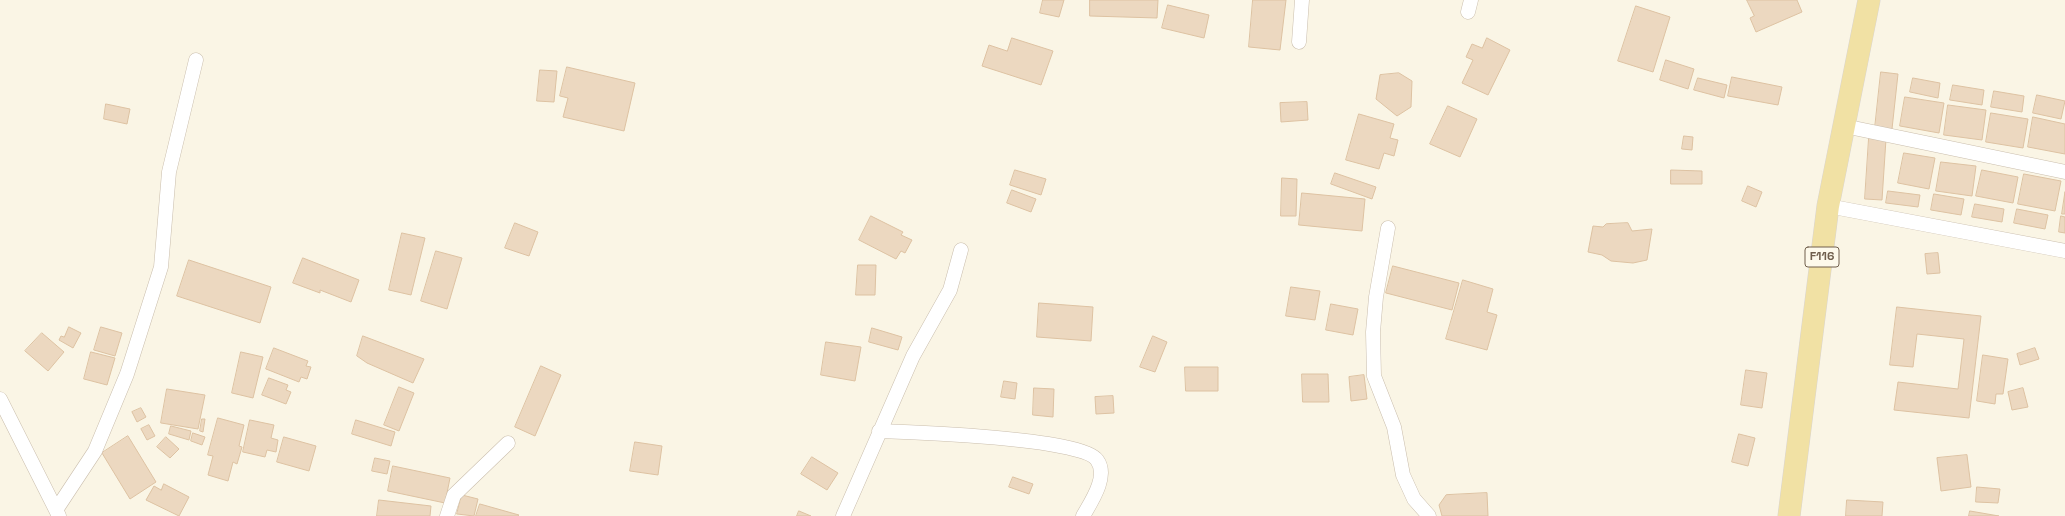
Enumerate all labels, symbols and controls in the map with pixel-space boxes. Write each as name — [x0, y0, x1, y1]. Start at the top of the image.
road number: F116 — [1805, 247, 1839, 267]

